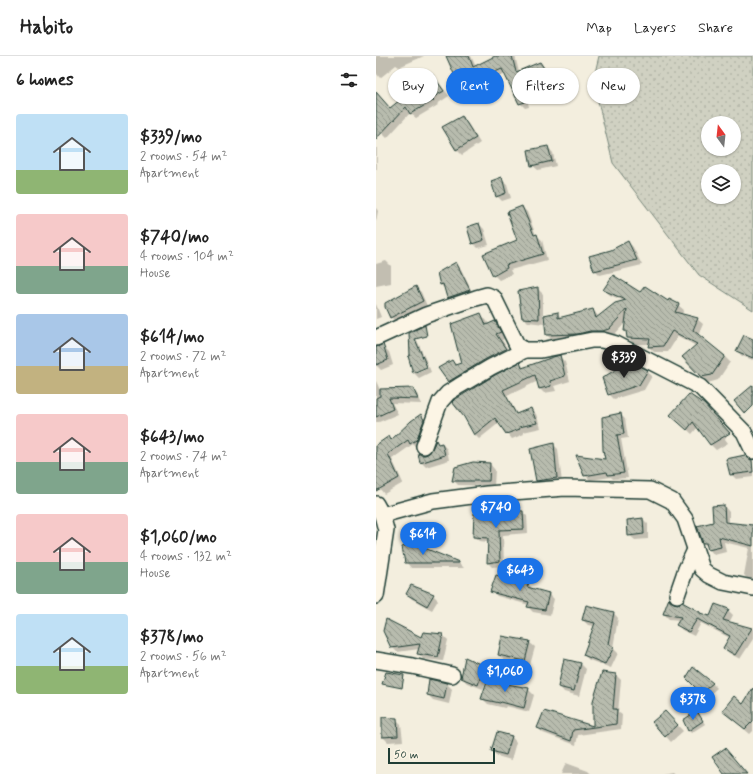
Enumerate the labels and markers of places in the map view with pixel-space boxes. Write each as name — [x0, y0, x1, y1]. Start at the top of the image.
pin: $339 — [600, 345, 648, 379]
pin: $740 — [472, 495, 520, 529]
pin: $614 — [399, 522, 447, 556]
pin: $643 — [496, 558, 544, 592]
pin: $1,060 — [472, 659, 538, 693]
pin: $378 — [669, 687, 717, 721]

